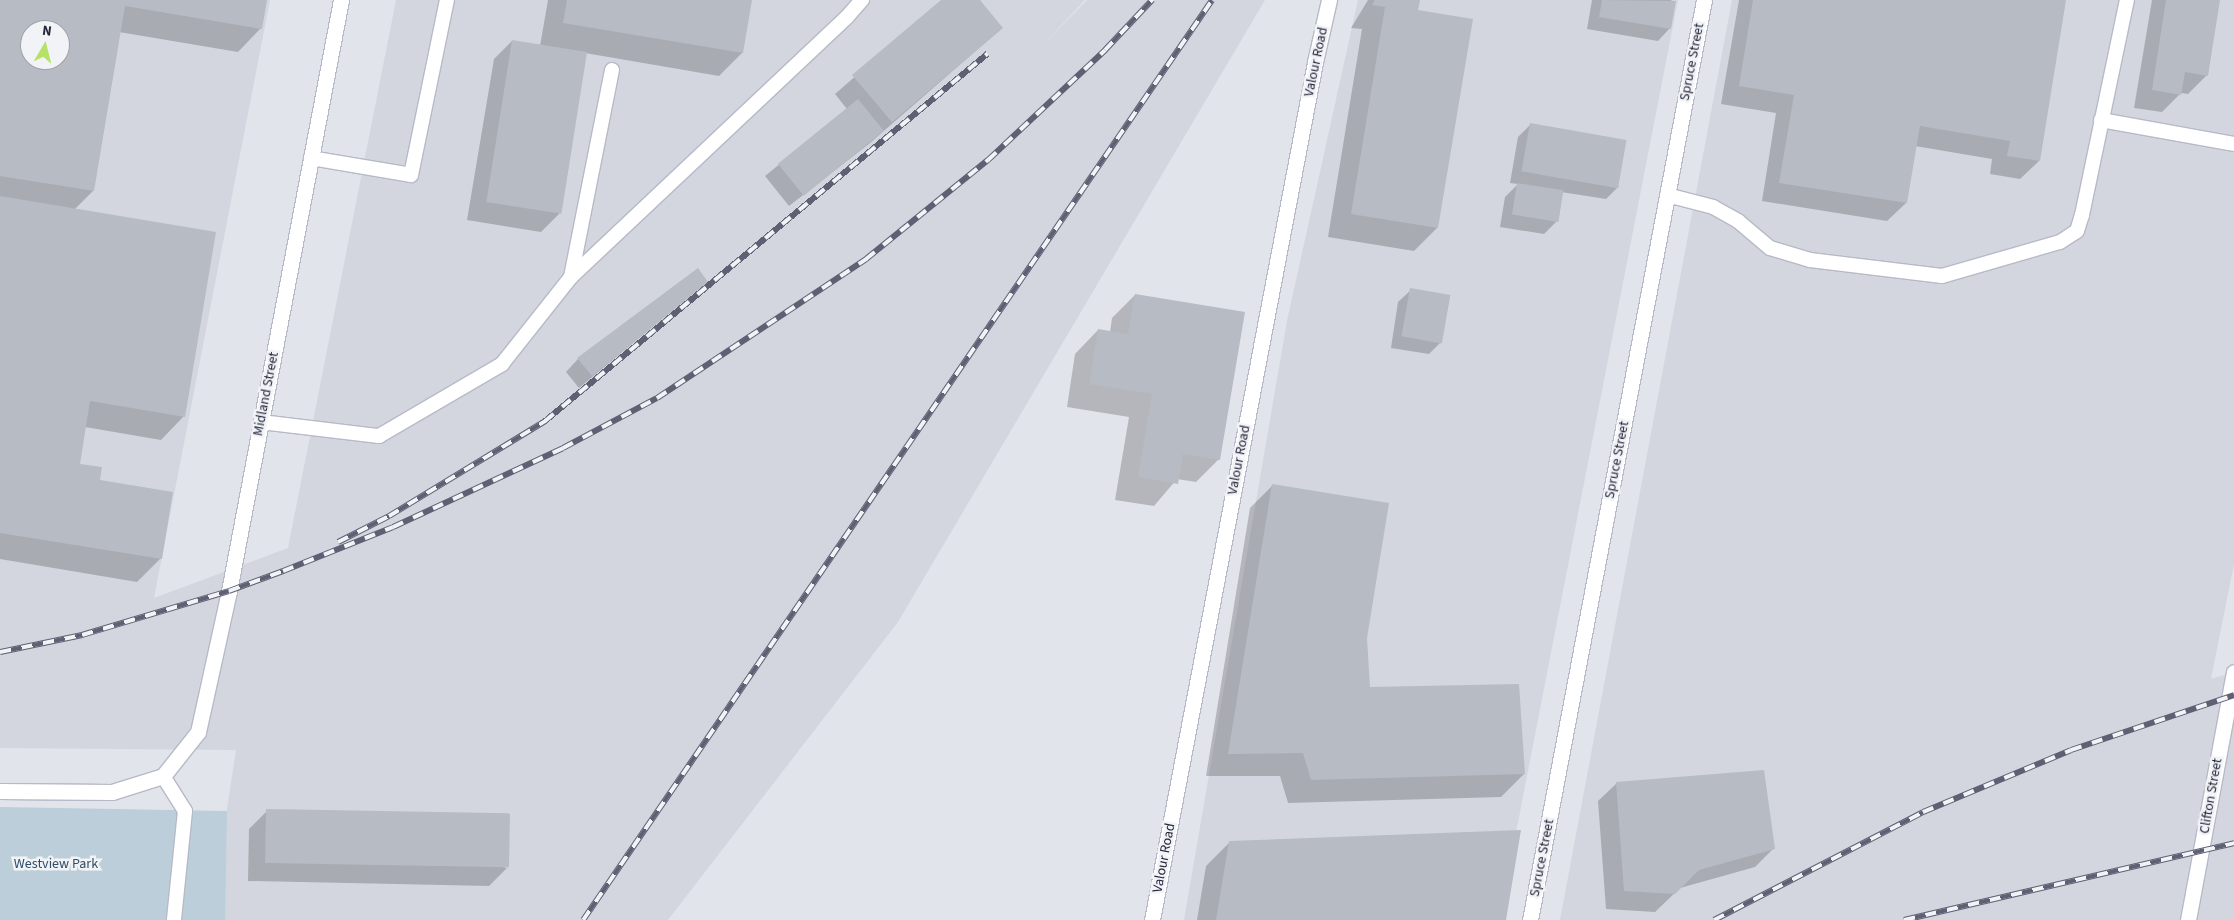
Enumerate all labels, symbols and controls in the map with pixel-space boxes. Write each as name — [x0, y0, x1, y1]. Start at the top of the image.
north arrow — [20, 20, 70, 70]
text: N — [41, 21, 53, 42]
street label: Spruce Street — [1676, 22, 1708, 102]
street label: Valour Road — [1300, 26, 1332, 98]
street label: Midland Street — [250, 351, 282, 437]
street label: Spruce Street — [1601, 420, 1633, 500]
street label: Valour Road — [1224, 424, 1254, 496]
street label: Clifton Street — [2196, 757, 2226, 835]
street label: Spruce Street — [1526, 818, 1558, 898]
street label: Valour Road — [1149, 822, 1179, 894]
park label: Westview Park — [14, 856, 98, 872]

